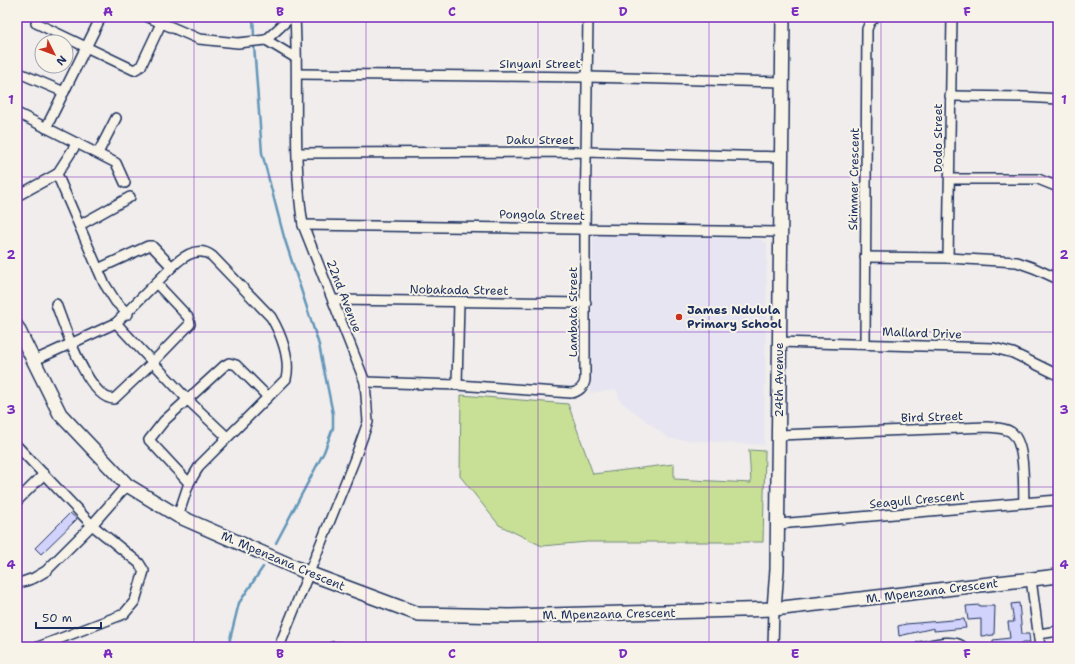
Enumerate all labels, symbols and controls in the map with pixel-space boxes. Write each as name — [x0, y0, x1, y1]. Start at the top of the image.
text: A — [103, 3, 113, 20]
text: B — [276, 3, 284, 20]
text: C — [448, 3, 456, 20]
text: D — [618, 3, 628, 20]
text: E — [791, 3, 800, 20]
text: F — [963, 3, 971, 20]
north arrow — [34, 34, 74, 74]
text: N — [52, 52, 70, 69]
street label: Sinyani Street — [499, 56, 581, 72]
text: 1 — [8, 91, 14, 108]
text: 1 — [1061, 91, 1067, 108]
street label: Dodo Street — [930, 103, 946, 173]
street label: Skimmer Crescent — [845, 128, 863, 230]
street label: Daku Street — [506, 132, 574, 148]
street label: Pongola Street — [499, 206, 585, 224]
text: 2 — [6, 246, 16, 263]
text: 2 — [1059, 246, 1069, 263]
street label: 22nd Avenue — [323, 257, 365, 335]
street label: Lambata Street — [565, 267, 581, 357]
street label: Nobakada Street — [409, 281, 509, 299]
place label: James Ndulula Primary School — [687, 302, 782, 332]
marker: James Ndulula Primary School — [674, 312, 684, 322]
street label: Mallard Drive — [882, 324, 962, 342]
street label: 24th Avenue — [771, 342, 787, 417]
text: 3 — [6, 401, 16, 418]
text: 3 — [1059, 401, 1069, 418]
street label: Bird Street — [901, 408, 963, 426]
street label: Seagull Crescent — [869, 488, 965, 512]
street label: M. Mpenzana Crescent — [219, 528, 347, 594]
text: 4 — [6, 556, 16, 573]
text: 4 — [1059, 556, 1069, 573]
street label: M. Mpenzana Crescent — [865, 575, 999, 607]
scale bar — [36, 604, 101, 630]
street label: M. Mpenzana Crescent — [542, 605, 676, 623]
text: 50 m — [42, 610, 72, 626]
text: A — [103, 645, 113, 662]
text: B — [276, 645, 284, 662]
text: C — [448, 645, 456, 662]
text: D — [618, 645, 628, 662]
text: E — [791, 645, 800, 662]
text: F — [963, 645, 971, 662]

